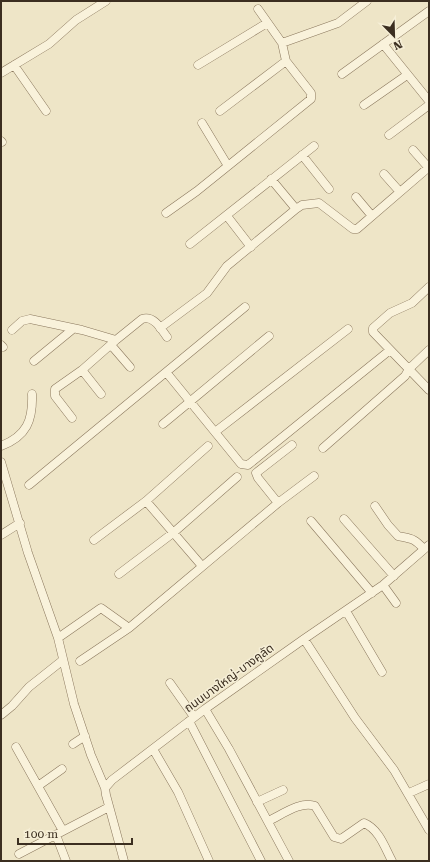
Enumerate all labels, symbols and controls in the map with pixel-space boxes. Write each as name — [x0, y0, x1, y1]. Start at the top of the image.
north arrow — [374, 16, 414, 56]
text: N — [391, 37, 404, 53]
street label: ถนนบางใหญ่-บางคูลัด — [181, 641, 277, 715]
scale bar — [18, 820, 132, 846]
text: 100 m — [24, 827, 58, 841]

